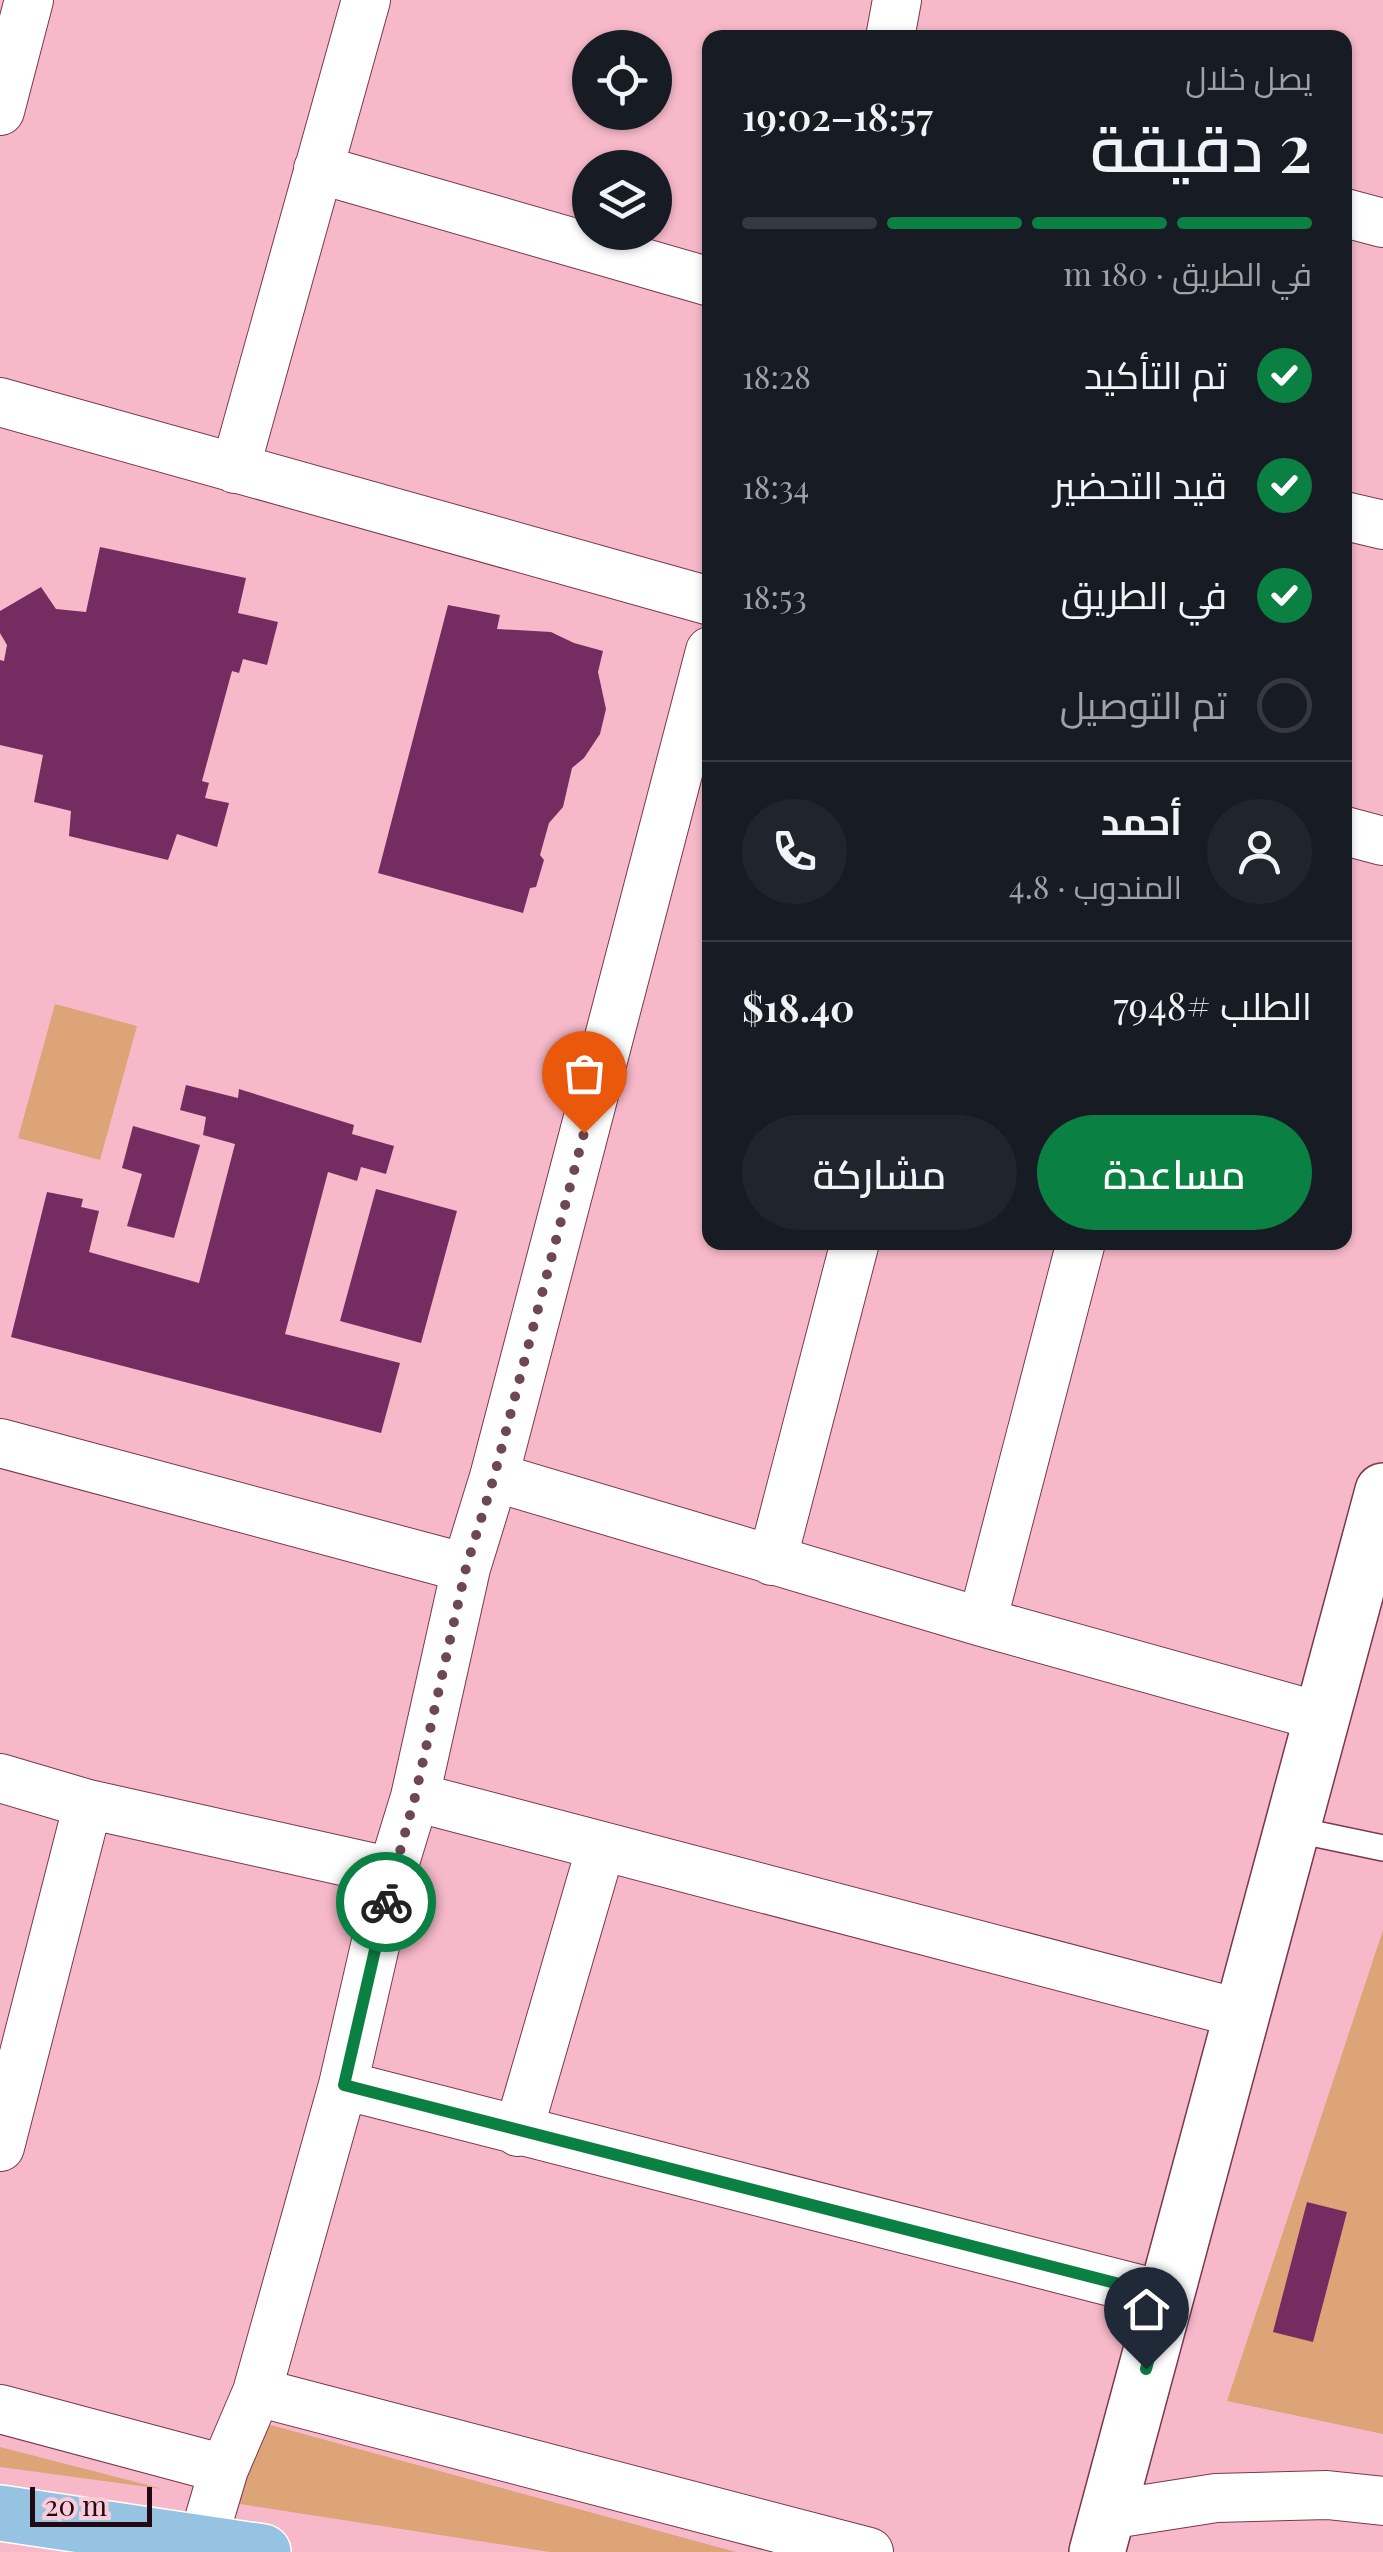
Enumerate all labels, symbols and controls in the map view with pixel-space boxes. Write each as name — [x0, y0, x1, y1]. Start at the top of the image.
map controls — [572, 30, 672, 250]
button: locate — [572, 30, 672, 130]
text: يصل خلال — [1185, 55, 1312, 98]
text: 18:57–19:02 — [742, 90, 933, 141]
text: 2 دقيقة — [1090, 102, 1312, 188]
button: layers — [572, 150, 672, 250]
text: في الطريق · 180 m — [1064, 251, 1312, 294]
text: تم التأكيد — [1084, 348, 1227, 399]
icon: check — [1257, 348, 1312, 403]
text: 18:28 — [742, 354, 811, 397]
text: قيد التحضير — [1053, 458, 1227, 509]
icon: check — [1257, 458, 1312, 513]
text: 18:34 — [742, 464, 809, 507]
text: في الطريق — [1061, 568, 1227, 619]
icon: check — [1257, 568, 1312, 623]
text: 18:53 — [742, 574, 807, 617]
text: تم التوصيل — [1060, 678, 1227, 729]
text: أحمد — [1101, 794, 1182, 845]
button: phone — [742, 799, 847, 904]
button: person — [1207, 799, 1312, 904]
text: المندوب · 4.8 — [1009, 864, 1182, 907]
text: الطلب #7948 — [1113, 979, 1312, 1030]
text: $18.40 — [742, 981, 855, 1032]
pin — [542, 1031, 627, 1134]
icon: bag — [557, 1046, 612, 1101]
button: مشاركة — [742, 1115, 1017, 1230]
button: مساعدة — [1037, 1115, 1312, 1230]
courier — [336, 1852, 436, 1952]
icon: bike — [359, 1875, 414, 1930]
pin — [1104, 2267, 1189, 2370]
icon: home — [1119, 2282, 1174, 2337]
scale bar — [30, 2482, 152, 2526]
text: 20 m — [45, 2486, 107, 2523]

